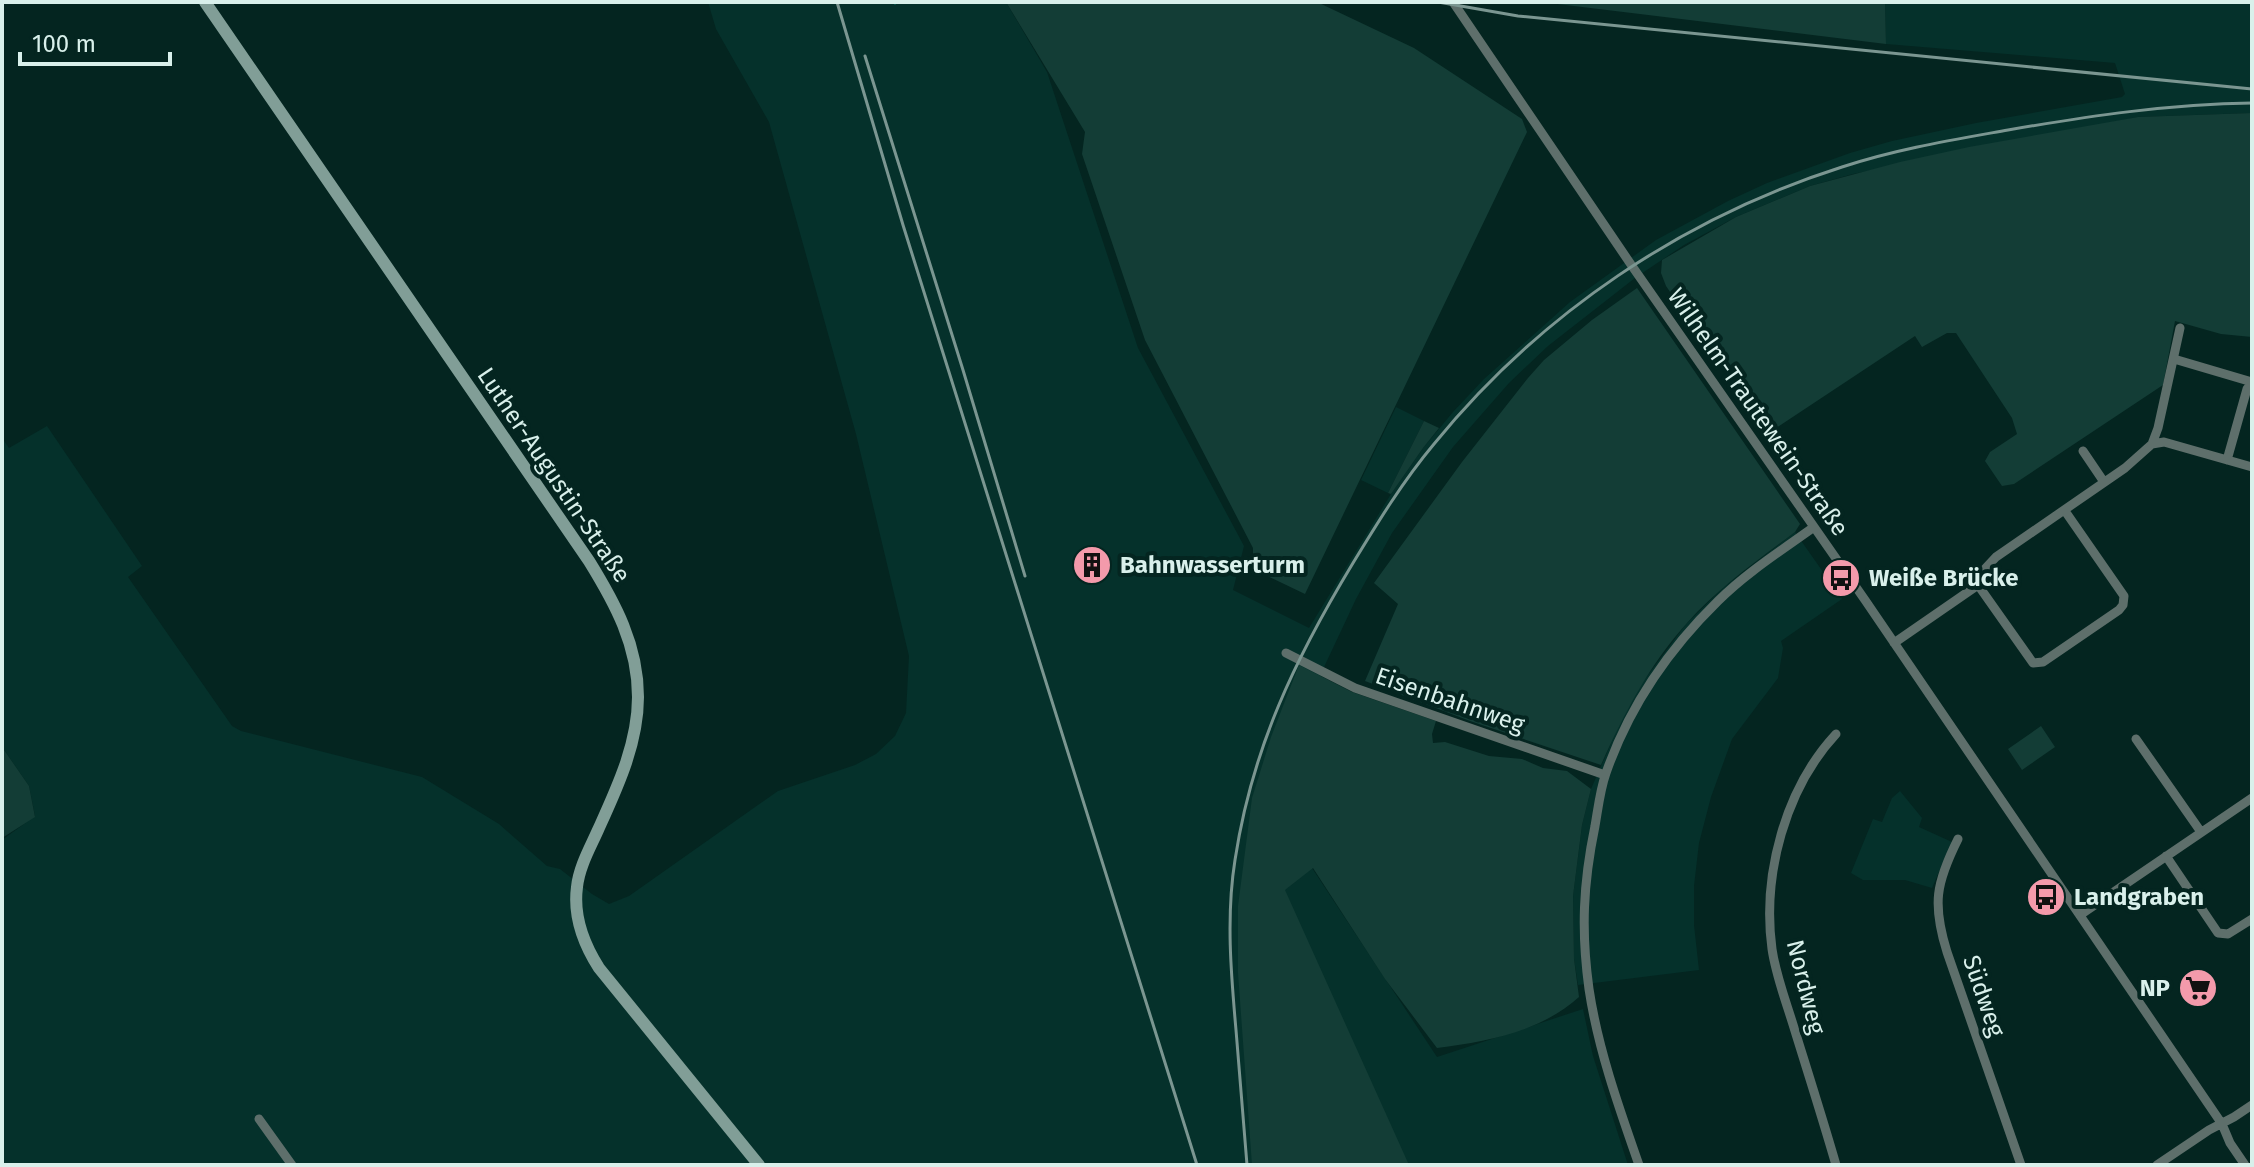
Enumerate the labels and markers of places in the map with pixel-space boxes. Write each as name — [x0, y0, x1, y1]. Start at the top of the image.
building icon: Bahnwasserturm — [1071, 544, 1113, 586]
place label: Bahnwasserturm — [1120, 551, 1305, 579]
bus stop icon: Weiße Brücke — [1820, 557, 1862, 599]
place label: Weiße Brücke — [1869, 564, 2018, 592]
bus stop icon: Landgraben — [2025, 876, 2067, 918]
place label: Landgraben — [2074, 883, 2204, 911]
supermarket icon: NP — [2177, 967, 2219, 1009]
place label: NP — [2140, 974, 2170, 1002]

